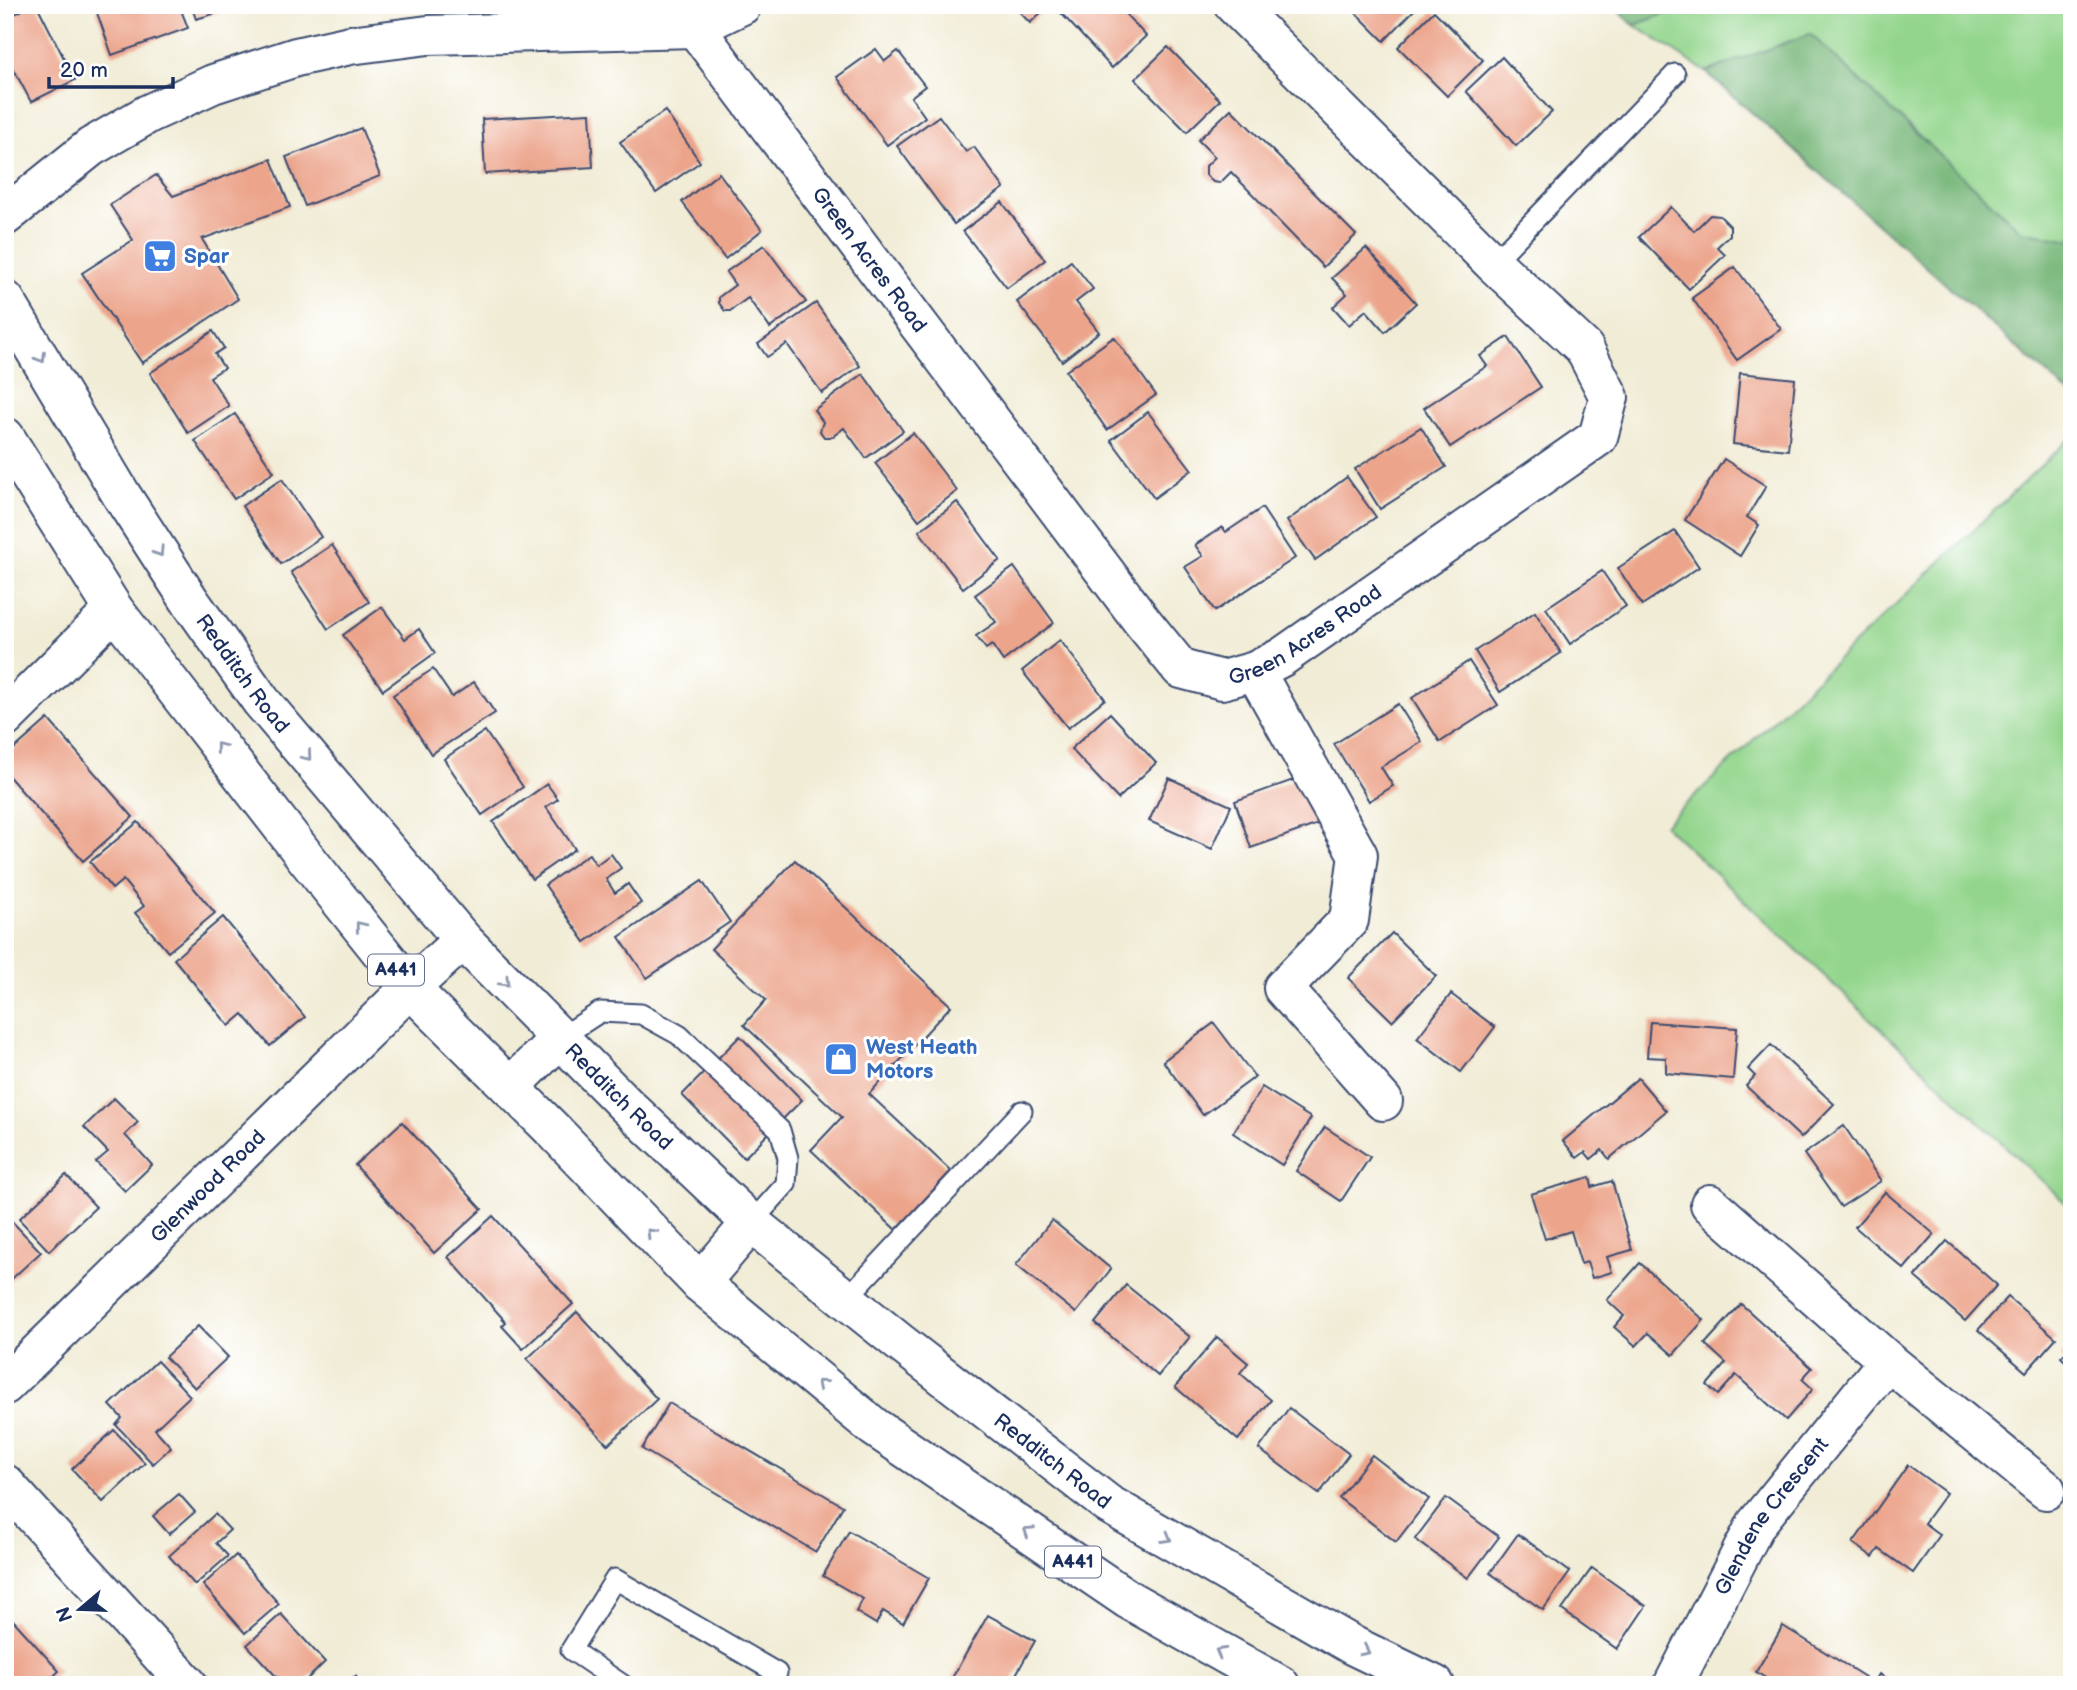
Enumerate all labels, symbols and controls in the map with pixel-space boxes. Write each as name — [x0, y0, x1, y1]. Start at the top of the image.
scale bar — [49, 46, 173, 90]
text: 20 m — [60, 58, 108, 83]
street label: Green Acres Road — [807, 182, 932, 337]
supermarket icon: Spar — [141, 237, 179, 275]
place label: Spar — [184, 244, 230, 269]
one-way arrow — [32, 350, 45, 363]
one-way arrow — [150, 545, 163, 558]
street label: Green Acres Road — [1226, 579, 1386, 690]
street label: Redditch Road — [191, 609, 295, 738]
one-way arrow — [215, 742, 228, 754]
one-way arrow — [299, 747, 311, 760]
one-way arrow — [356, 921, 369, 933]
road number: A441 — [368, 954, 424, 986]
one-way arrow — [496, 974, 509, 987]
place label: West Heath Motors — [866, 1035, 978, 1084]
street label: Redditch Road — [560, 1038, 678, 1155]
shop icon: West Heath Motors — [822, 1040, 860, 1078]
street label: Glenwood Road — [145, 1124, 270, 1248]
one-way arrow — [647, 1228, 660, 1241]
one-way arrow — [817, 1379, 829, 1392]
street label: Redditch Road — [989, 1408, 1116, 1514]
street label: Glendene Crescent — [1709, 1432, 1834, 1599]
one-way arrow — [1022, 1526, 1035, 1539]
one-way arrow — [1160, 1530, 1173, 1543]
road number: A441 — [1045, 1546, 1101, 1578]
north arrow — [46, 1574, 116, 1644]
text: N — [52, 1604, 79, 1625]
one-way arrow — [1358, 1643, 1370, 1657]
one-way arrow — [1215, 1647, 1228, 1660]

